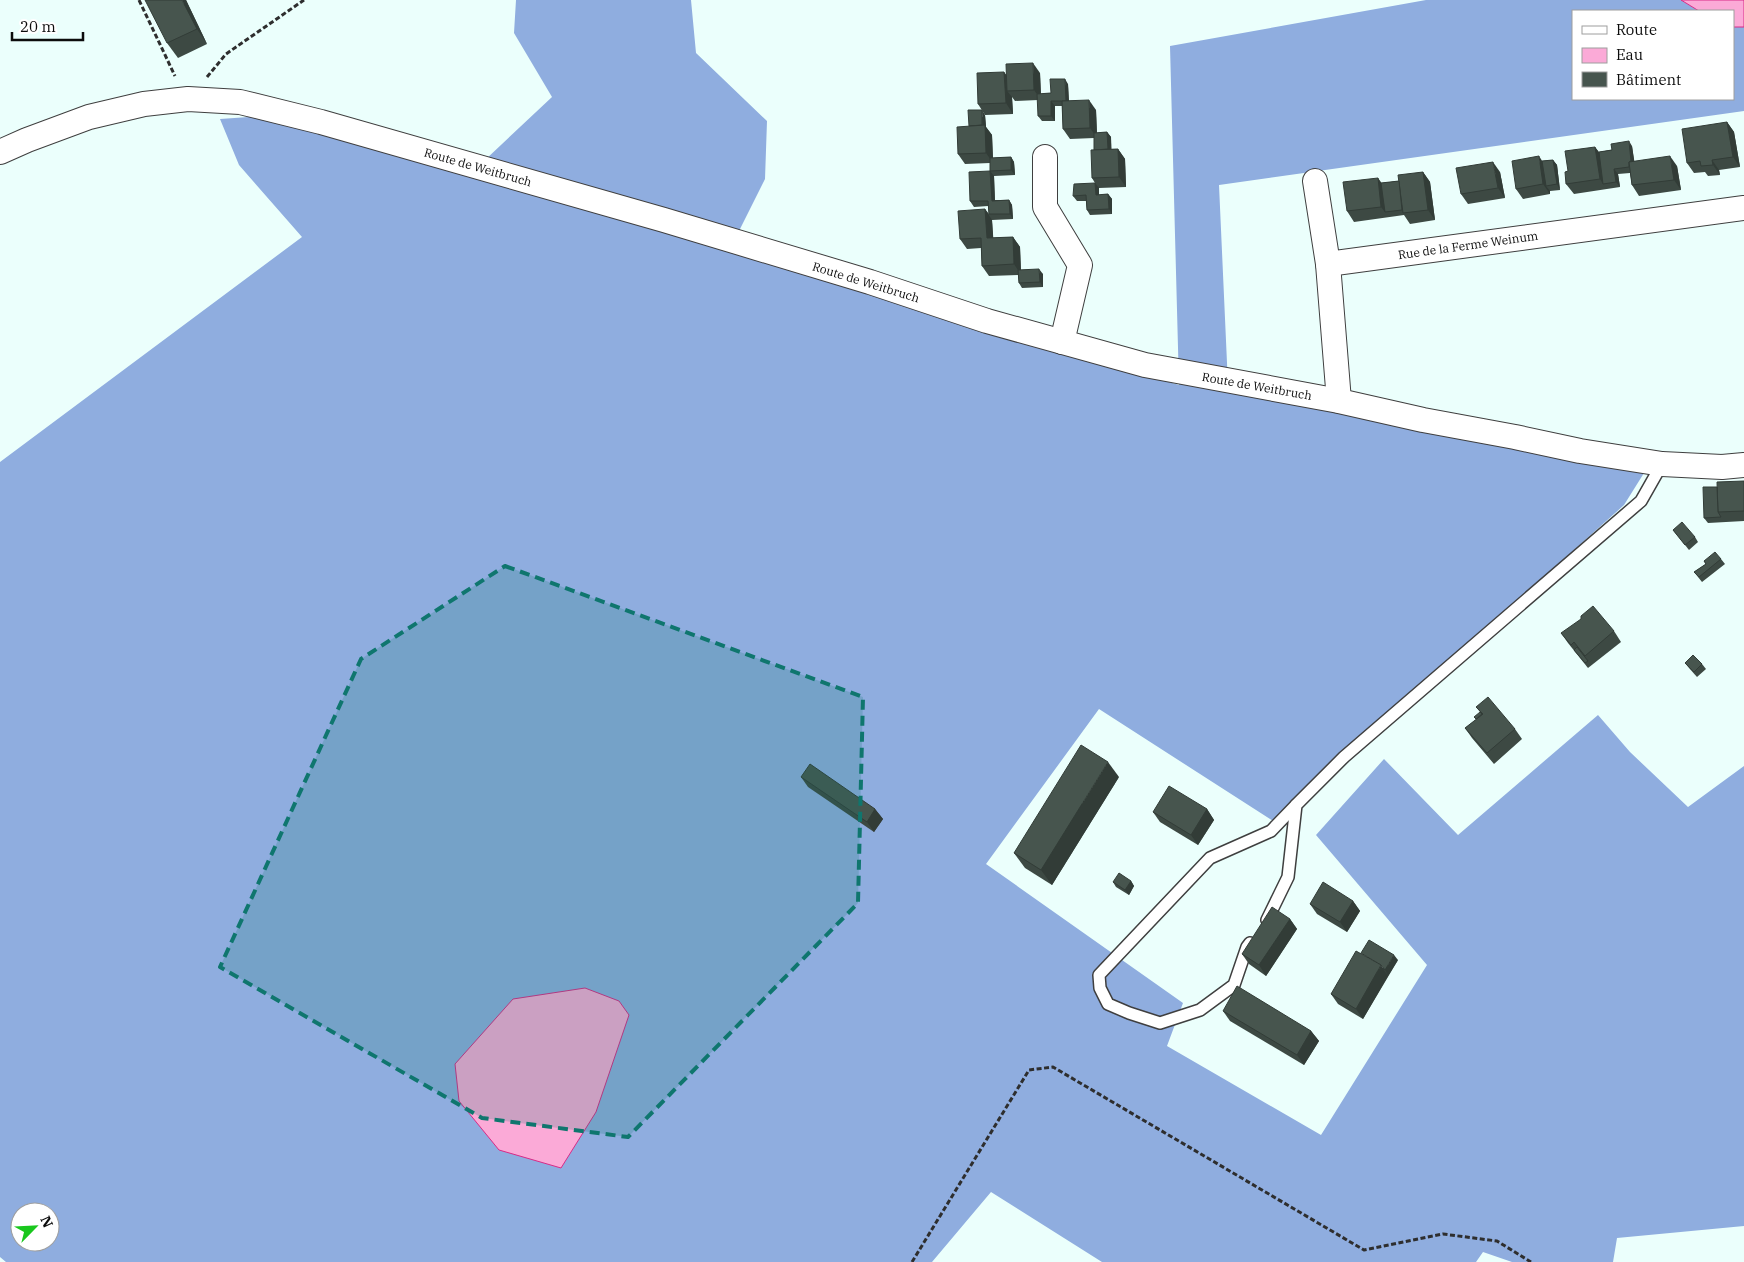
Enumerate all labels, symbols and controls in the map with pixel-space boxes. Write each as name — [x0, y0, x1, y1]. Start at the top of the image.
scale bar — [12, 10, 84, 42]
legend — [1572, 10, 1734, 100]
text: 20 m — [20, 17, 56, 36]
text: Route — [1616, 20, 1657, 39]
text: Eau — [1616, 45, 1643, 64]
text: Bâtiment — [1616, 70, 1681, 89]
street label: Route de Weitbruch — [422, 144, 534, 190]
street label: Rue de la Ferme Weinum — [1397, 228, 1540, 262]
street label: Route de Weitbruch — [811, 259, 922, 306]
street label: Route de Weitbruch — [1201, 369, 1314, 403]
north arrow — [10, 1202, 60, 1252]
text: N — [36, 1213, 57, 1230]

